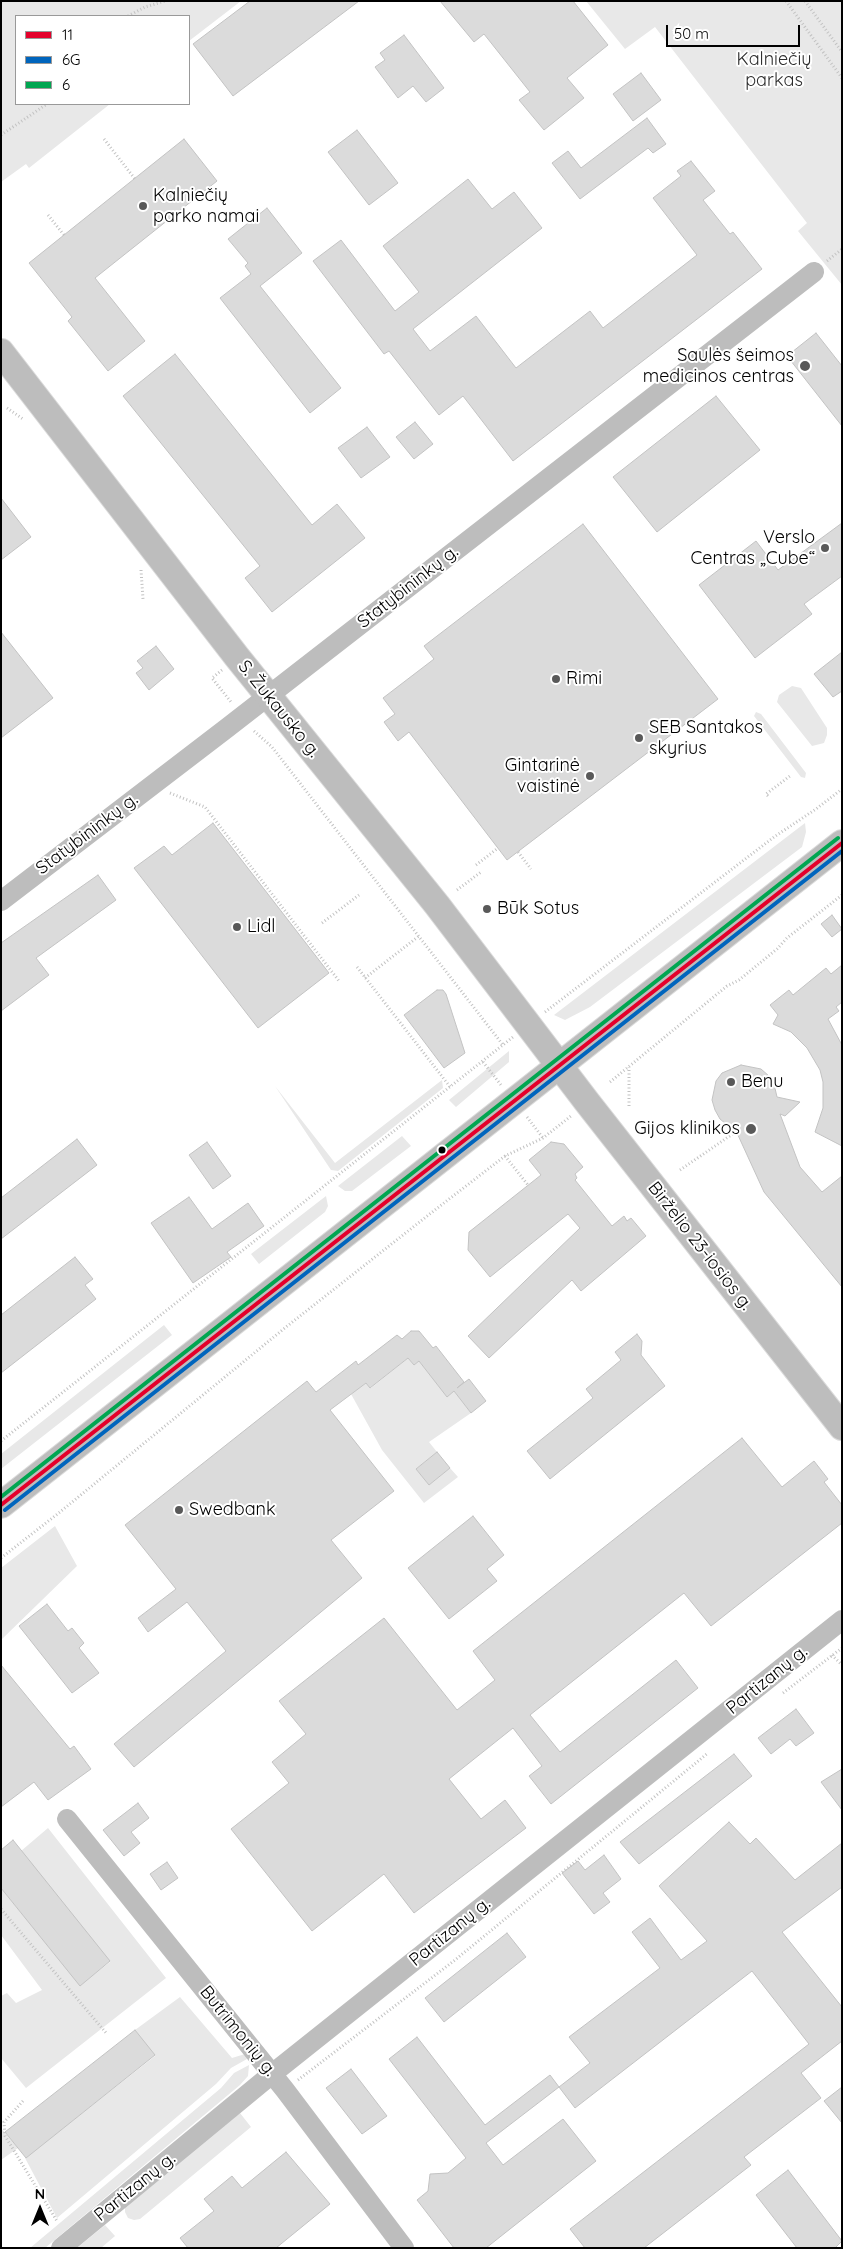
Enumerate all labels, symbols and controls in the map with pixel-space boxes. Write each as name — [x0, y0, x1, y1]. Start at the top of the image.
legend — [15, 15, 190, 105]
scale bar — [668, 15, 802, 47]
text: 50 m — [674, 24, 709, 43]
text: 11 — [62, 25, 73, 44]
park label: Kalniečių parkas — [736, 49, 812, 92]
text: 6G — [62, 50, 81, 69]
text: 6 — [62, 75, 70, 94]
place label: Kalniečių parko namai — [153, 185, 259, 228]
marker: Kalniečių parko namai — [137, 200, 149, 212]
place label: Saulės šeimos medicinos centras — [643, 345, 794, 388]
marker: Saulės šeimos medicinos centras — [798, 359, 812, 373]
place label: Verslo Centras „Cube“ — [691, 527, 815, 570]
street label: Statybininkų g. — [353, 541, 463, 633]
marker: Verslo Centras „Cube“ — [819, 542, 831, 554]
street label: S. Žukausko g. — [233, 656, 325, 762]
place label: Rimi — [566, 668, 602, 690]
marker: Rimi — [550, 673, 562, 685]
place label: SEB Santakos skyrius — [649, 717, 763, 760]
marker: SEB Santakos skyrius — [633, 732, 645, 744]
place label: Gintarinė vaistinė — [505, 755, 580, 798]
marker: Gintarinė vaistinė — [584, 770, 596, 782]
street label: Statybininkų g. — [32, 789, 142, 879]
place label: Būk Sotus — [497, 898, 579, 920]
marker: Būk Sotus — [481, 903, 493, 915]
place label: Lidl — [247, 916, 275, 938]
marker: Lidl — [231, 921, 243, 933]
place label: Benu — [741, 1071, 784, 1093]
marker: Benu — [725, 1076, 737, 1088]
place label: Gijos klinikos — [634, 1118, 740, 1140]
marker: Gijos klinikos — [744, 1122, 758, 1136]
unlabelled marker — [437, 1145, 447, 1155]
street label: Birželio 23-iosios g. — [643, 1177, 757, 1315]
place label: Swedbank — [189, 1499, 276, 1521]
marker: Swedbank — [173, 1504, 185, 1516]
street label: Partizanų g. — [722, 1641, 812, 1719]
street label: Partizanų g. — [405, 1893, 495, 1971]
street label: Butrimonių g. — [195, 1981, 281, 2081]
street label: Partizanų g. — [90, 2148, 180, 2226]
north arrow — [15, 2184, 65, 2234]
text: N — [35, 2185, 45, 2203]

